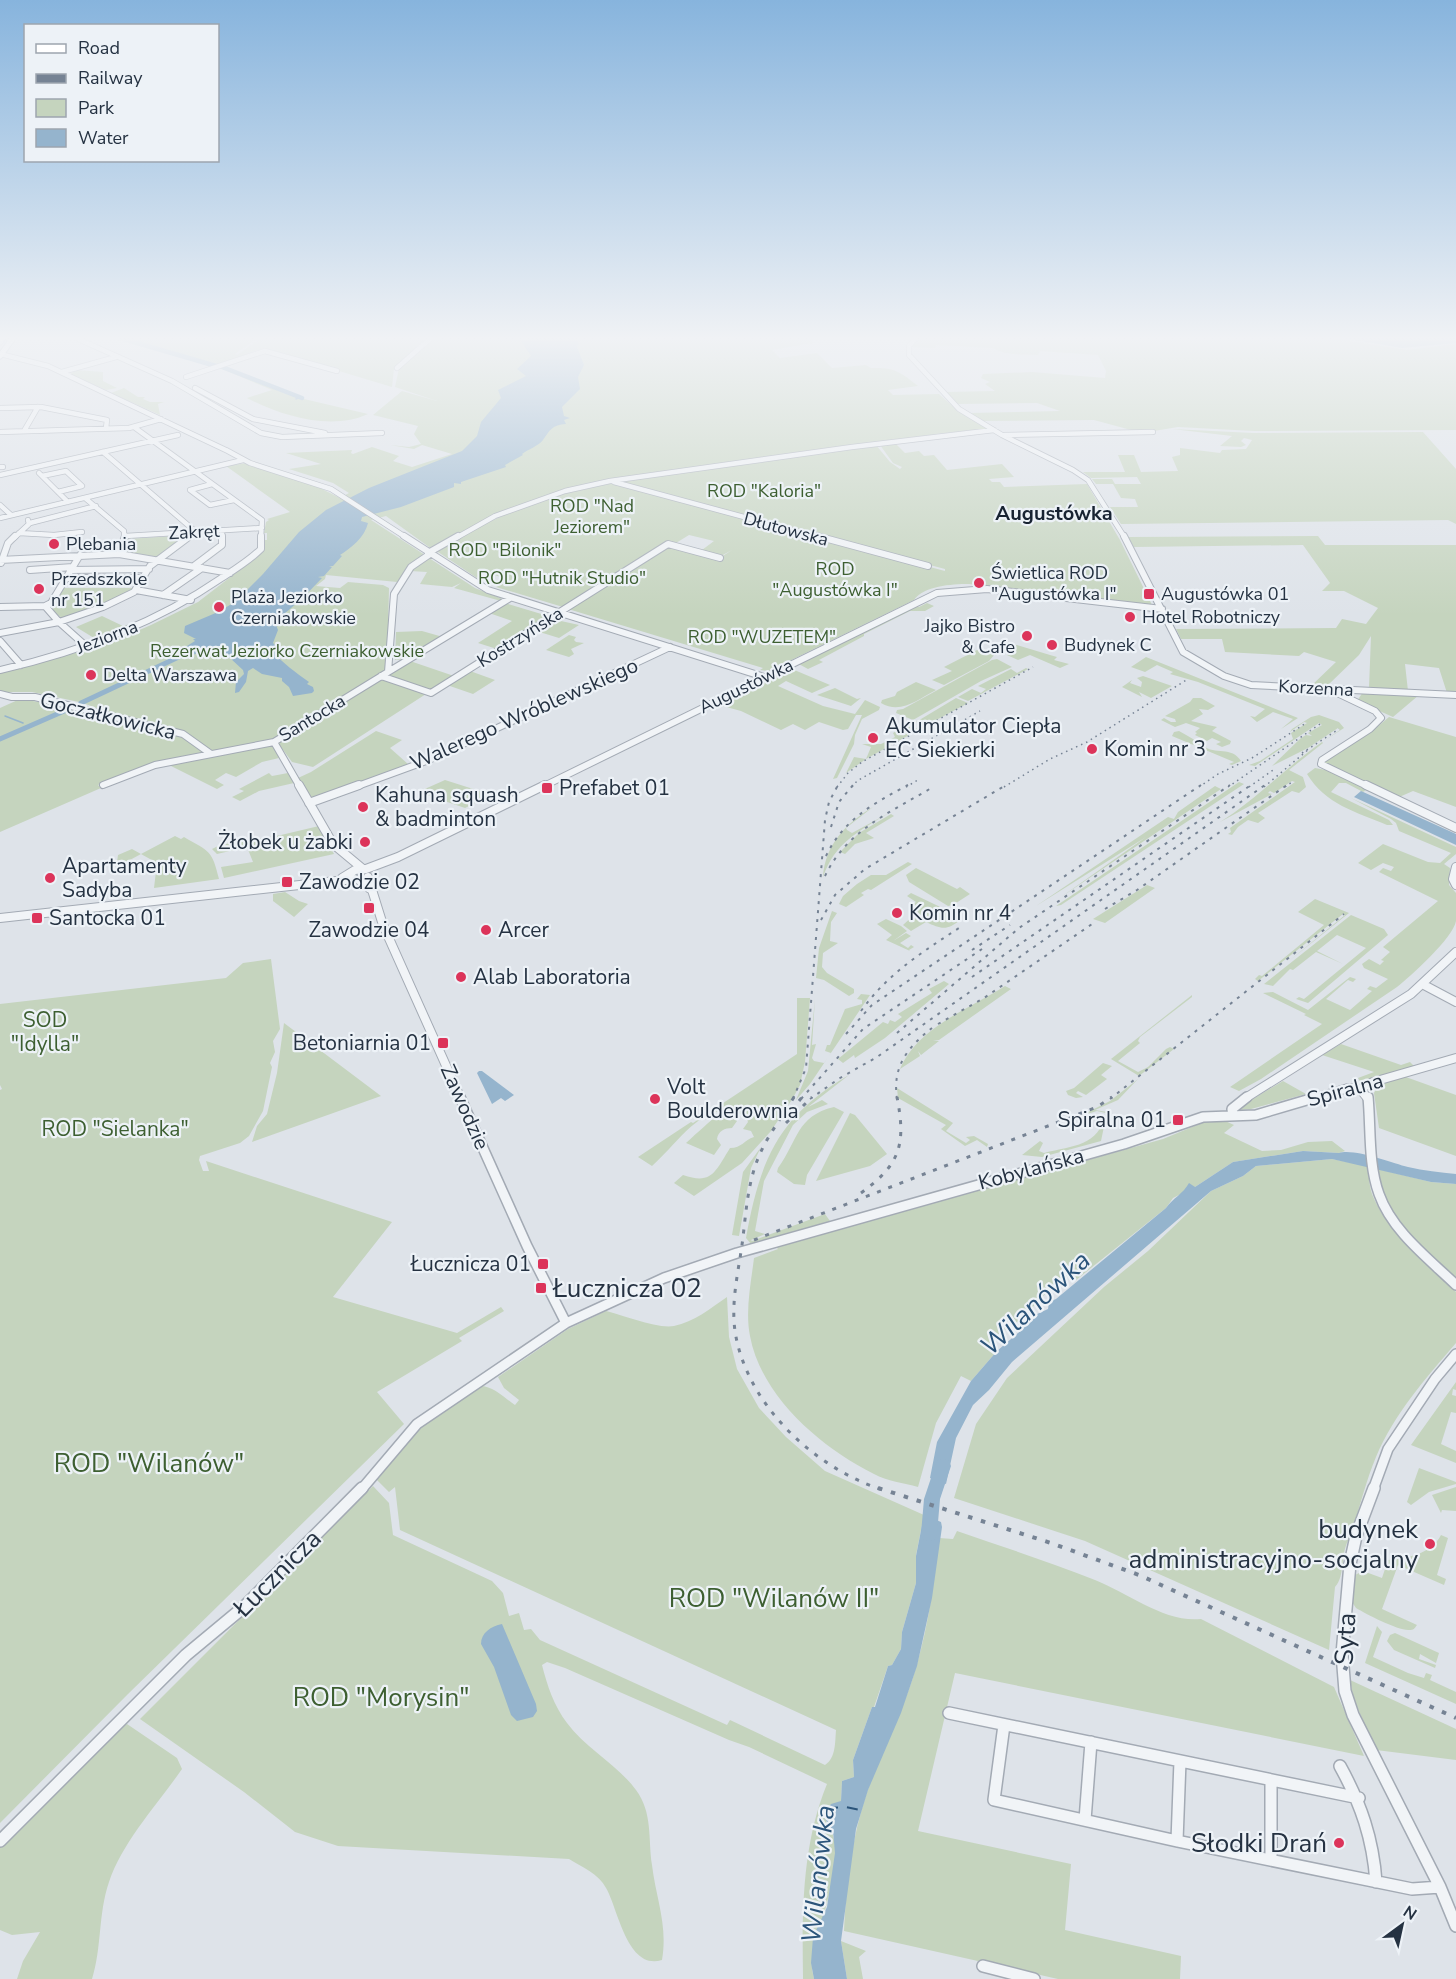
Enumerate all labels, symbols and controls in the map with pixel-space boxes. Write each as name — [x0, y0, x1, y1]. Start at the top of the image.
legend — [24, 24, 219, 162]
text: Road — [78, 36, 120, 60]
text: Railway — [78, 66, 143, 90]
text: Park — [78, 96, 115, 120]
text: Water — [78, 126, 129, 150]
park label: ROD "Kaloria" — [707, 479, 821, 503]
park label: ROD "Nad Jeziorem" — [550, 494, 634, 539]
district label: Augustówka — [995, 500, 1113, 527]
street label: Dłutowska — [741, 506, 831, 552]
street label: Zakręt — [168, 519, 221, 545]
place label: Plebania — [66, 532, 136, 556]
marker: Plebania — [47, 537, 61, 551]
park label: ROD "Bilonik" — [449, 538, 561, 562]
park label: ROD "Augustówka I" — [772, 557, 898, 602]
place label: Świetlica ROD "Augustówka I" — [991, 561, 1116, 606]
park label: ROD "Hutnik Studio" — [478, 566, 646, 590]
place label: Przedszkole nr 151 — [51, 567, 147, 612]
marker: Świetlica ROD "Augustówka I" — [972, 576, 986, 590]
marker: Przedszkole nr 151 — [32, 582, 46, 596]
place label: Augustówka 01 — [1161, 582, 1289, 606]
place label: Plaża Jeziorko Czerniakowskie — [231, 585, 356, 630]
marker: Augustówka 01 — [1142, 587, 1156, 601]
marker: Plaża Jeziorko Czerniakowskie — [212, 600, 226, 614]
street label: Kostrzyńska — [472, 601, 568, 673]
place label: Hotel Robotniczy — [1142, 605, 1281, 629]
marker: Hotel Robotniczy — [1123, 610, 1137, 624]
street label: Jeziorna — [72, 614, 141, 660]
place label: Jajko Bistro & Cafe — [923, 614, 1015, 659]
park label: ROD "WUZETEM" — [688, 625, 836, 649]
marker: Jajko Bistro & Cafe — [1020, 629, 1034, 643]
place label: Budynek C — [1064, 633, 1152, 657]
marker: Budynek C — [1045, 638, 1059, 652]
park label: Rezerwat Jeziorko Czerniakowskie — [150, 639, 424, 663]
street label: Walerego Wróblewskiego — [406, 651, 642, 777]
street label: Augustówka — [695, 653, 797, 719]
place label: Delta Warszawa — [103, 663, 237, 687]
marker: Delta Warszawa — [84, 668, 98, 682]
street label: Korzenna — [1278, 674, 1354, 702]
street label: Goczałkowicka — [37, 686, 179, 746]
street label: Santocka — [274, 689, 350, 747]
place label: Akumulator Ciepła EC Siekierki — [885, 712, 1061, 764]
marker: Akumulator Ciepła EC Siekierki — [866, 731, 880, 745]
place label: Komin nr 3 — [1104, 735, 1206, 763]
marker: Komin nr 3 — [1085, 742, 1099, 756]
place label: Prefabet 01 — [559, 774, 670, 802]
place label: Kahuna squash & badminton — [375, 781, 519, 833]
marker: Prefabet 01 — [540, 781, 554, 795]
marker: Kahuna squash & badminton — [356, 800, 370, 814]
place label: Żłobek u żabki — [218, 828, 353, 856]
marker: Żłobek u żabki — [358, 835, 372, 849]
place label: Apartamenty Sadyba — [62, 852, 187, 904]
place label: Zawodzie 02 — [299, 868, 420, 896]
marker: Apartamenty Sadyba — [43, 871, 57, 885]
marker: Zawodzie 02 — [280, 875, 294, 889]
place label: Komin nr 4 — [909, 899, 1011, 927]
marker: Zawodzie 04 — [362, 901, 376, 915]
place label: Santocka 01 — [49, 904, 166, 932]
marker: Komin nr 4 — [890, 906, 904, 920]
marker: Santocka 01 — [30, 911, 44, 925]
place label: Zawodzie 04 — [309, 916, 429, 944]
place label: Arcer — [498, 916, 549, 944]
marker: Arcer — [479, 923, 493, 937]
place label: Alab Laboratoria — [473, 963, 631, 991]
marker: Alab Laboratoria — [454, 970, 468, 984]
park label: SOD "Idylla" — [11, 1006, 79, 1058]
place label: Betoniarnia 01 — [293, 1029, 431, 1057]
marker: Betoniarnia 01 — [436, 1036, 450, 1050]
street label: Zawodzie — [434, 1060, 496, 1154]
street label: Spiralna — [1304, 1066, 1386, 1114]
place label: Volt Boulderownia — [666, 1073, 799, 1125]
marker: Volt Boulderownia — [648, 1092, 662, 1106]
place label: Spiralna 01 — [1058, 1106, 1166, 1134]
marker: Spiralna 01 — [1171, 1113, 1185, 1127]
park label: ROD "Sielanka" — [41, 1115, 189, 1143]
street label: Kobylańska — [975, 1141, 1087, 1197]
water label: Wilanówka — [972, 1242, 1099, 1364]
place label: Łucznicza 01 — [410, 1250, 531, 1278]
marker: Łucznicza 01 — [536, 1257, 550, 1271]
place label: Łucznicza 02 — [552, 1271, 702, 1306]
marker: Łucznicza 02 — [534, 1281, 548, 1295]
park label: ROD "Wilanów" — [54, 1446, 244, 1481]
place label: budynek administracyjno-socjalny — [1129, 1512, 1419, 1577]
street label: Łucznicza — [225, 1522, 329, 1626]
marker: budynek administracyjno-socjalny — [1423, 1537, 1437, 1551]
park label: ROD "Wilanów II" — [669, 1581, 879, 1616]
street label: Syta — [1327, 1612, 1364, 1666]
park label: ROD "Morysin" — [293, 1680, 469, 1715]
water label: Wilanówka — [793, 1803, 844, 1945]
place label: Słodki Drań — [1191, 1826, 1327, 1861]
marker: Słodki Drań — [1332, 1836, 1346, 1850]
north arrow — [1372, 1895, 1432, 1955]
text: N — [1399, 1901, 1421, 1926]

